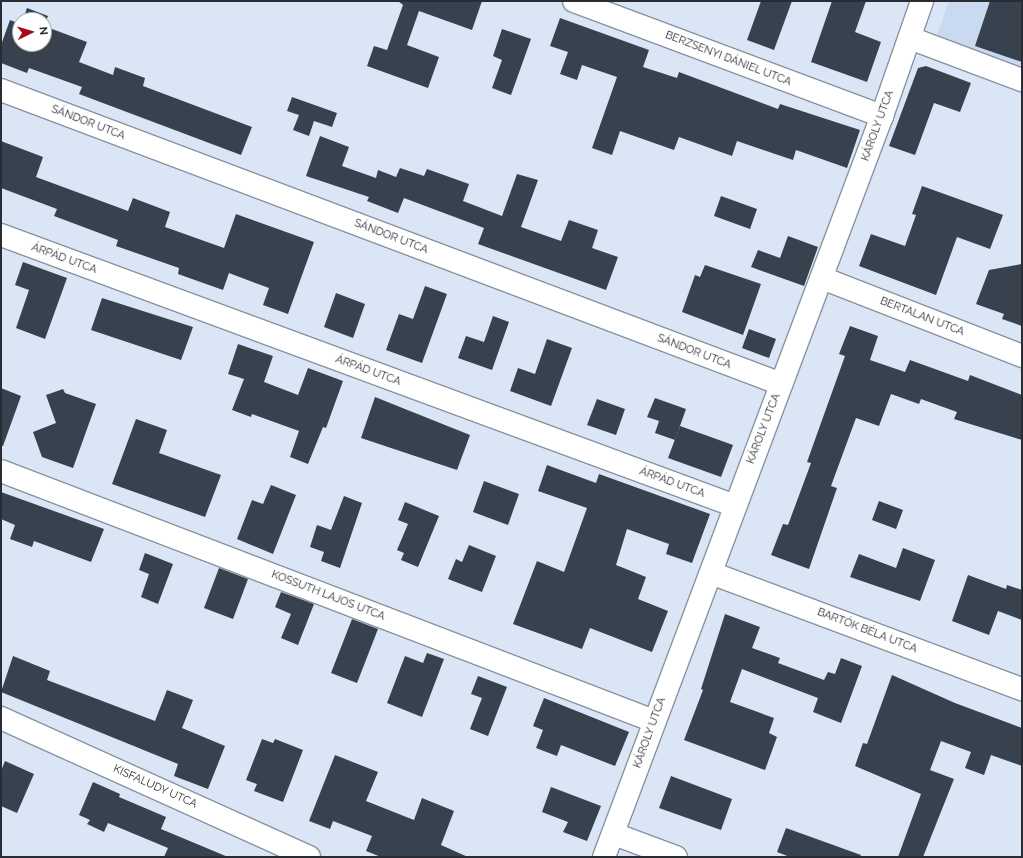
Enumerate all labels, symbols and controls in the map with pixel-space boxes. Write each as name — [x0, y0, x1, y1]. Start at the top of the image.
north arrow — [12, 12, 52, 52]
text: N — [37, 26, 50, 36]
street label: BERZSENYI DÁNIEL UTCA — [663, 29, 793, 89]
street label: KÁROLY UTCA — [859, 89, 897, 163]
street label: SÁNDOR UTCA — [49, 103, 127, 143]
street label: SÁNDOR UTCA — [352, 217, 430, 257]
street label: ÁRPÁD UTCA — [29, 241, 99, 277]
street label: BERTALAN UTCA — [878, 295, 966, 339]
street label: SÁNDOR UTCA — [655, 332, 733, 372]
street label: ÁRPÁD UTCA — [333, 353, 403, 389]
street label: KÁROLY UTCA — [744, 392, 784, 466]
street label: ÁRPÁD UTCA — [637, 465, 707, 501]
street label: KOSSUTH LAJOS UTCA — [269, 568, 387, 624]
street label: BARTÓK BÉLA UTCA — [815, 606, 919, 656]
street label: KÁROLY UTCA — [631, 696, 669, 770]
street label: KISFALUDY UTCA — [111, 762, 199, 812]

